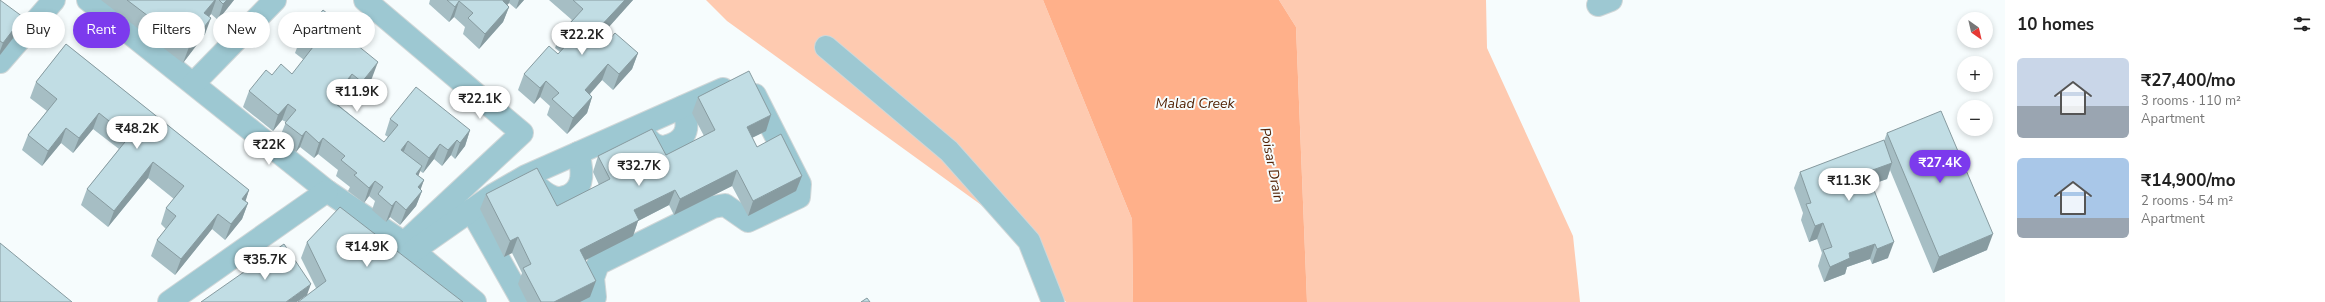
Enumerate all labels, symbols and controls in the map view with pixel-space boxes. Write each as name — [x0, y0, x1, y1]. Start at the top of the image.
chip: Buy — [12, 12, 65, 48]
chip: Rent — [73, 12, 130, 48]
chip: Filters — [138, 12, 205, 48]
chip: New — [213, 12, 270, 48]
chip: Apartment — [278, 12, 375, 48]
north arrow — [1957, 12, 1993, 48]
map controls — [1957, 12, 1993, 136]
text: 10 homes — [2017, 13, 2094, 36]
icon: filters — [2291, 13, 2313, 35]
pin: ₹22.2K — [549, 22, 615, 56]
text: ₹22.2K — [560, 26, 604, 44]
button: + — [1957, 56, 1993, 92]
text: ₹27,400/mo — [2141, 69, 2235, 92]
icon: home — [2049, 74, 2097, 122]
pin: ₹11.9K — [324, 79, 390, 113]
text: ₹11.9K — [335, 83, 379, 101]
pin: ₹22.1K — [447, 86, 513, 120]
text: ₹22.1K — [458, 90, 502, 108]
text: 3 rooms · 110 m² — [2141, 92, 2241, 110]
water label: Malad Creek — [1156, 94, 1235, 113]
button: − — [1957, 100, 1993, 136]
text: Apartment — [2141, 110, 2204, 128]
pin: ₹48.2K — [104, 116, 170, 150]
text: ₹48.2K — [115, 120, 159, 138]
water label: Poisar Drain — [1255, 126, 1289, 204]
pin: ₹22K — [245, 132, 293, 166]
text: ₹22K — [253, 136, 285, 154]
pin: ₹27.4K — [1907, 150, 1973, 184]
pin: ₹32.7K — [606, 153, 672, 187]
text: ₹27.4K — [1918, 154, 1962, 172]
text: ₹32.7K — [617, 157, 661, 175]
pin: ₹11.3K — [1816, 168, 1882, 202]
text: ₹14,900/mo — [2141, 169, 2235, 192]
text: ₹11.3K — [1827, 172, 1871, 190]
icon: home — [2049, 174, 2097, 222]
text: 2 rooms · 54 m² — [2141, 192, 2233, 210]
text: Apartment — [2141, 210, 2204, 228]
pin: ₹14.9K — [334, 234, 400, 268]
text: ₹14.9K — [345, 238, 389, 256]
pin: ₹35.7K — [232, 247, 298, 281]
text: ₹35.7K — [243, 251, 287, 269]

